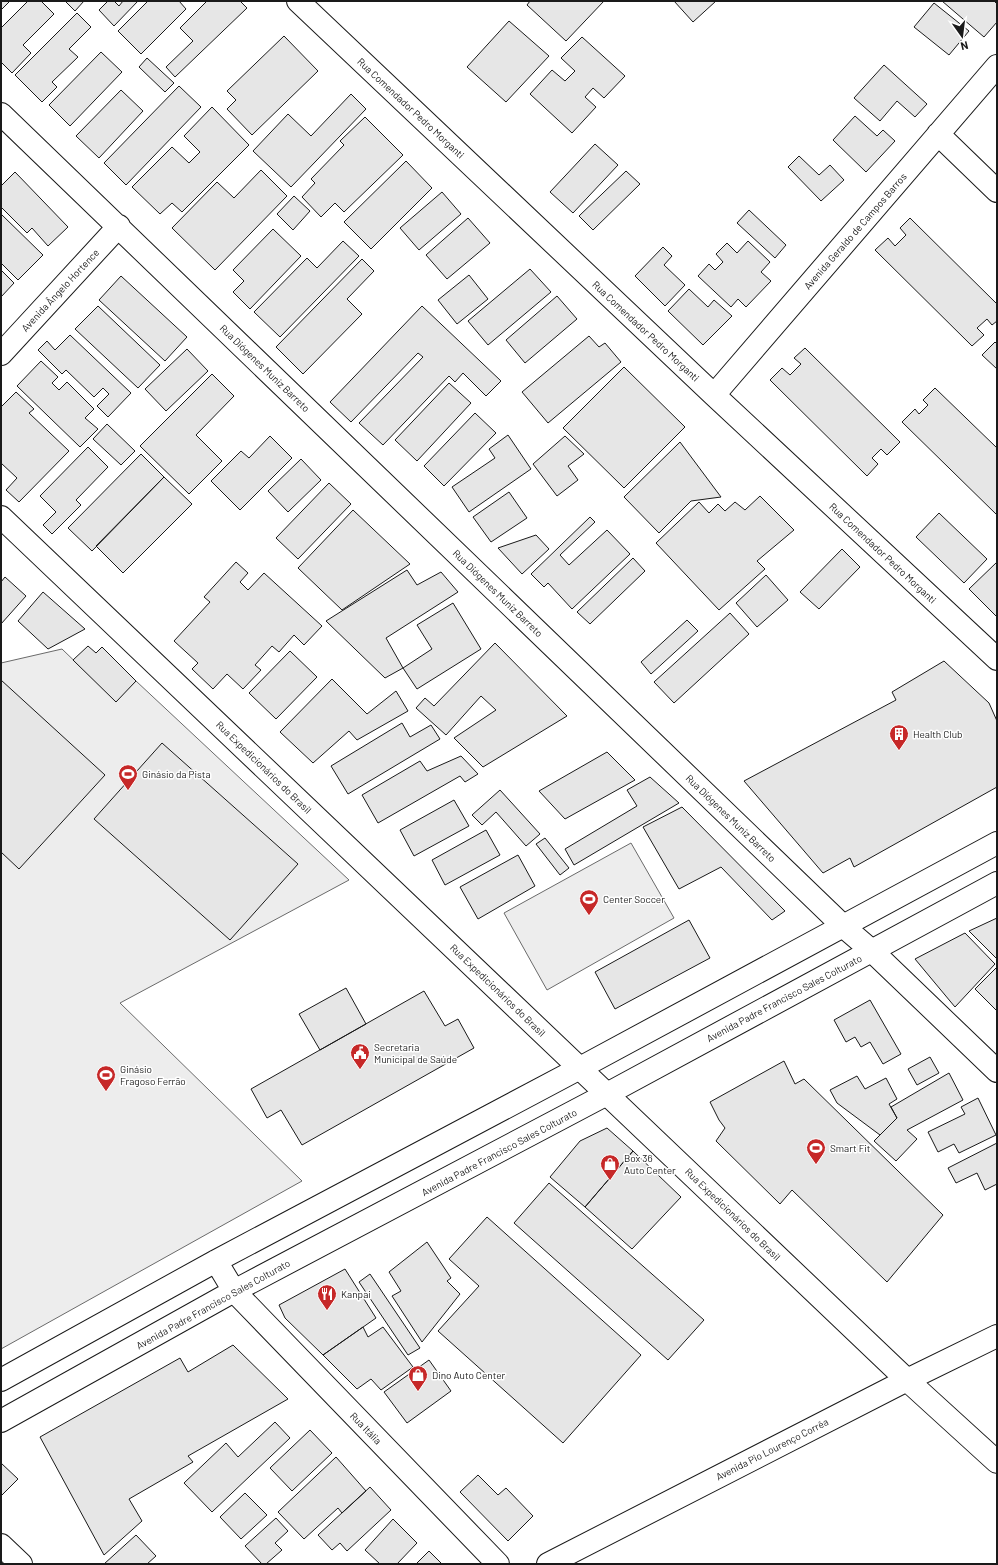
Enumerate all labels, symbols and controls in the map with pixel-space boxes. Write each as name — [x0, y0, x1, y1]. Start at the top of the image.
north arrow — [942, 16, 982, 56]
text: N — [959, 39, 970, 53]
street label: Rua Comendador Pedro Morganti — [355, 55, 467, 161]
street label: Avenida Geraldo de Campos Barros — [801, 170, 909, 292]
street label: Avenida Ângelo Hortence — [19, 246, 101, 334]
street label: Rua Comendador Pedro Morganti — [590, 278, 702, 384]
street label: Rua Diógenes Muniz Barreto — [218, 322, 312, 414]
street label: Rua Comendador Pedro Morganti — [827, 500, 939, 606]
street label: Rua Diógenes Muniz Barreto — [451, 547, 545, 639]
street label: Rua Expedicionários do Brasil — [214, 718, 314, 816]
building icon: Health Club — [888, 723, 910, 751]
place label: Health Club — [913, 728, 962, 740]
sports icon: Ginásio da Pista — [117, 763, 139, 791]
place label: Ginásio da Pista — [142, 768, 211, 780]
street label: Rua Diógenes Muniz Barreto — [684, 772, 778, 864]
sports icon: Center Soccer — [578, 888, 600, 916]
place label: Center Soccer — [603, 893, 665, 905]
street label: Rua Expedicionários do Brasil — [448, 941, 548, 1039]
street label: Avenida Padre Francisco Sales Colturato — [704, 952, 864, 1044]
place label: Secretaria Municipal de Saúde — [374, 1041, 457, 1065]
public building icon: Secretaria Municipal de Saúde — [349, 1042, 371, 1070]
place label: Ginásio Fragoso Ferrão — [120, 1063, 186, 1087]
sports icon: Ginásio Fragoso Ferrão — [95, 1064, 117, 1092]
street label: Avenida Padre Francisco Sales Colturato — [419, 1106, 579, 1198]
sports icon: Smart Fit — [805, 1137, 827, 1165]
place label: Smart Fit — [830, 1142, 871, 1154]
place label: Box 36 Auto Center — [624, 1152, 676, 1176]
shop icon: Box 36 Auto Center — [599, 1153, 621, 1181]
street label: Rua Expedicionários do Brasil — [683, 1165, 783, 1263]
street label: Avenida Padre Francisco Sales Colturato — [134, 1257, 292, 1351]
restaurant icon: Kanpai — [316, 1283, 338, 1311]
place label: Kanpai — [341, 1288, 371, 1300]
shop icon: Dino Auto Center — [407, 1364, 429, 1392]
place label: Dino Auto Center — [432, 1369, 505, 1381]
street label: Rua Itália — [348, 1409, 384, 1447]
street label: Avenida Pio Lourenço Corrêa — [714, 1415, 830, 1483]

